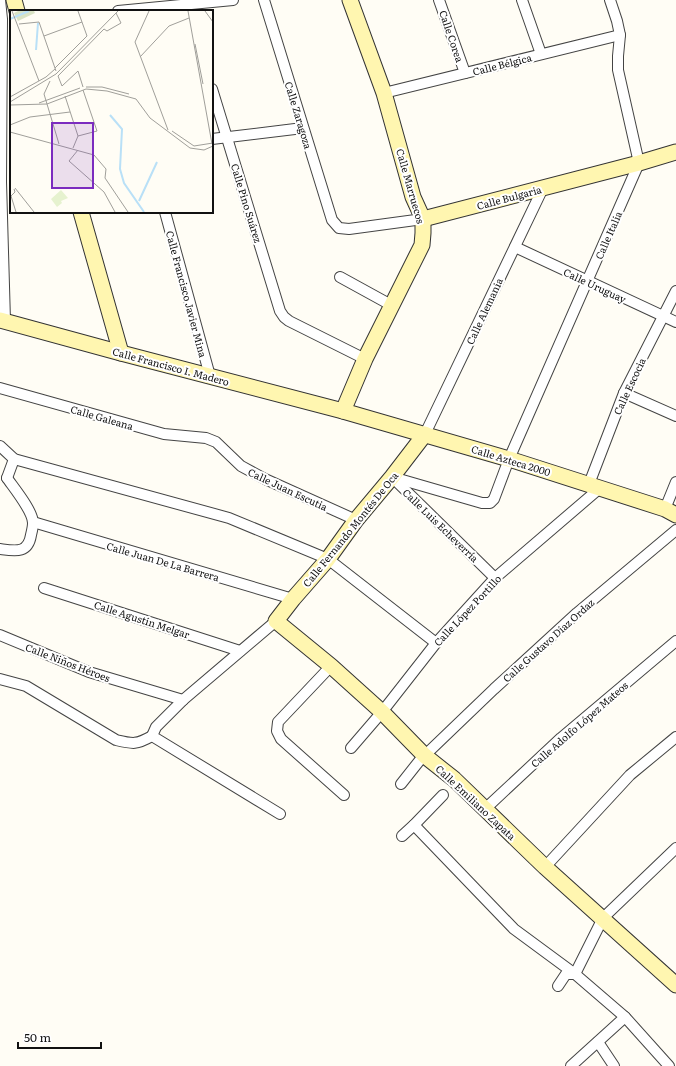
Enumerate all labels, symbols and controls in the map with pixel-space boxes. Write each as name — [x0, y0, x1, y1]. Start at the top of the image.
street label: Calle Corea — [436, 8, 468, 65]
inset map — [10, 10, 213, 213]
street label: Calle Bélgica — [471, 49, 534, 79]
street label: Calle Zaragoza — [282, 80, 317, 151]
street label: Calle Marruecos — [393, 147, 429, 226]
street label: Calle Pino Suárez — [228, 162, 266, 245]
street label: Calle Bulgaria — [475, 181, 544, 213]
street label: Calle Italia — [591, 208, 626, 262]
street label: Calle Francisco Javier Mina — [163, 229, 211, 360]
street label: Calle Uruguay — [561, 264, 629, 306]
street label: Calle Alemania — [462, 275, 506, 347]
street label: Calle Francisco I. Madero — [111, 343, 231, 389]
street label: Calle Escocia — [609, 354, 649, 417]
street label: Calle Galeana — [69, 401, 136, 433]
street label: Calle Azteca 2000 — [470, 441, 553, 479]
street label: Calle Juan Escutia — [246, 464, 331, 514]
street label: Calle Fernando Montés De Oca — [299, 468, 402, 590]
street label: Calle Luis Echeverría — [400, 485, 483, 566]
street label: Calle Juan De La Barrera — [105, 538, 222, 584]
street label: Calle López Portillo — [430, 571, 504, 649]
street label: Calle Gustavo Díaz Ordaz — [499, 595, 597, 685]
street label: Calle Agustín Melgar — [92, 596, 192, 642]
street label: Calle Niños Héroes — [23, 639, 113, 685]
street label: Calle Adolfo López Mateos — [527, 677, 631, 771]
street label: Calle Emiliano Zapata — [433, 761, 520, 843]
scale bar — [18, 1024, 101, 1050]
text: 50 m — [24, 1028, 51, 1046]

